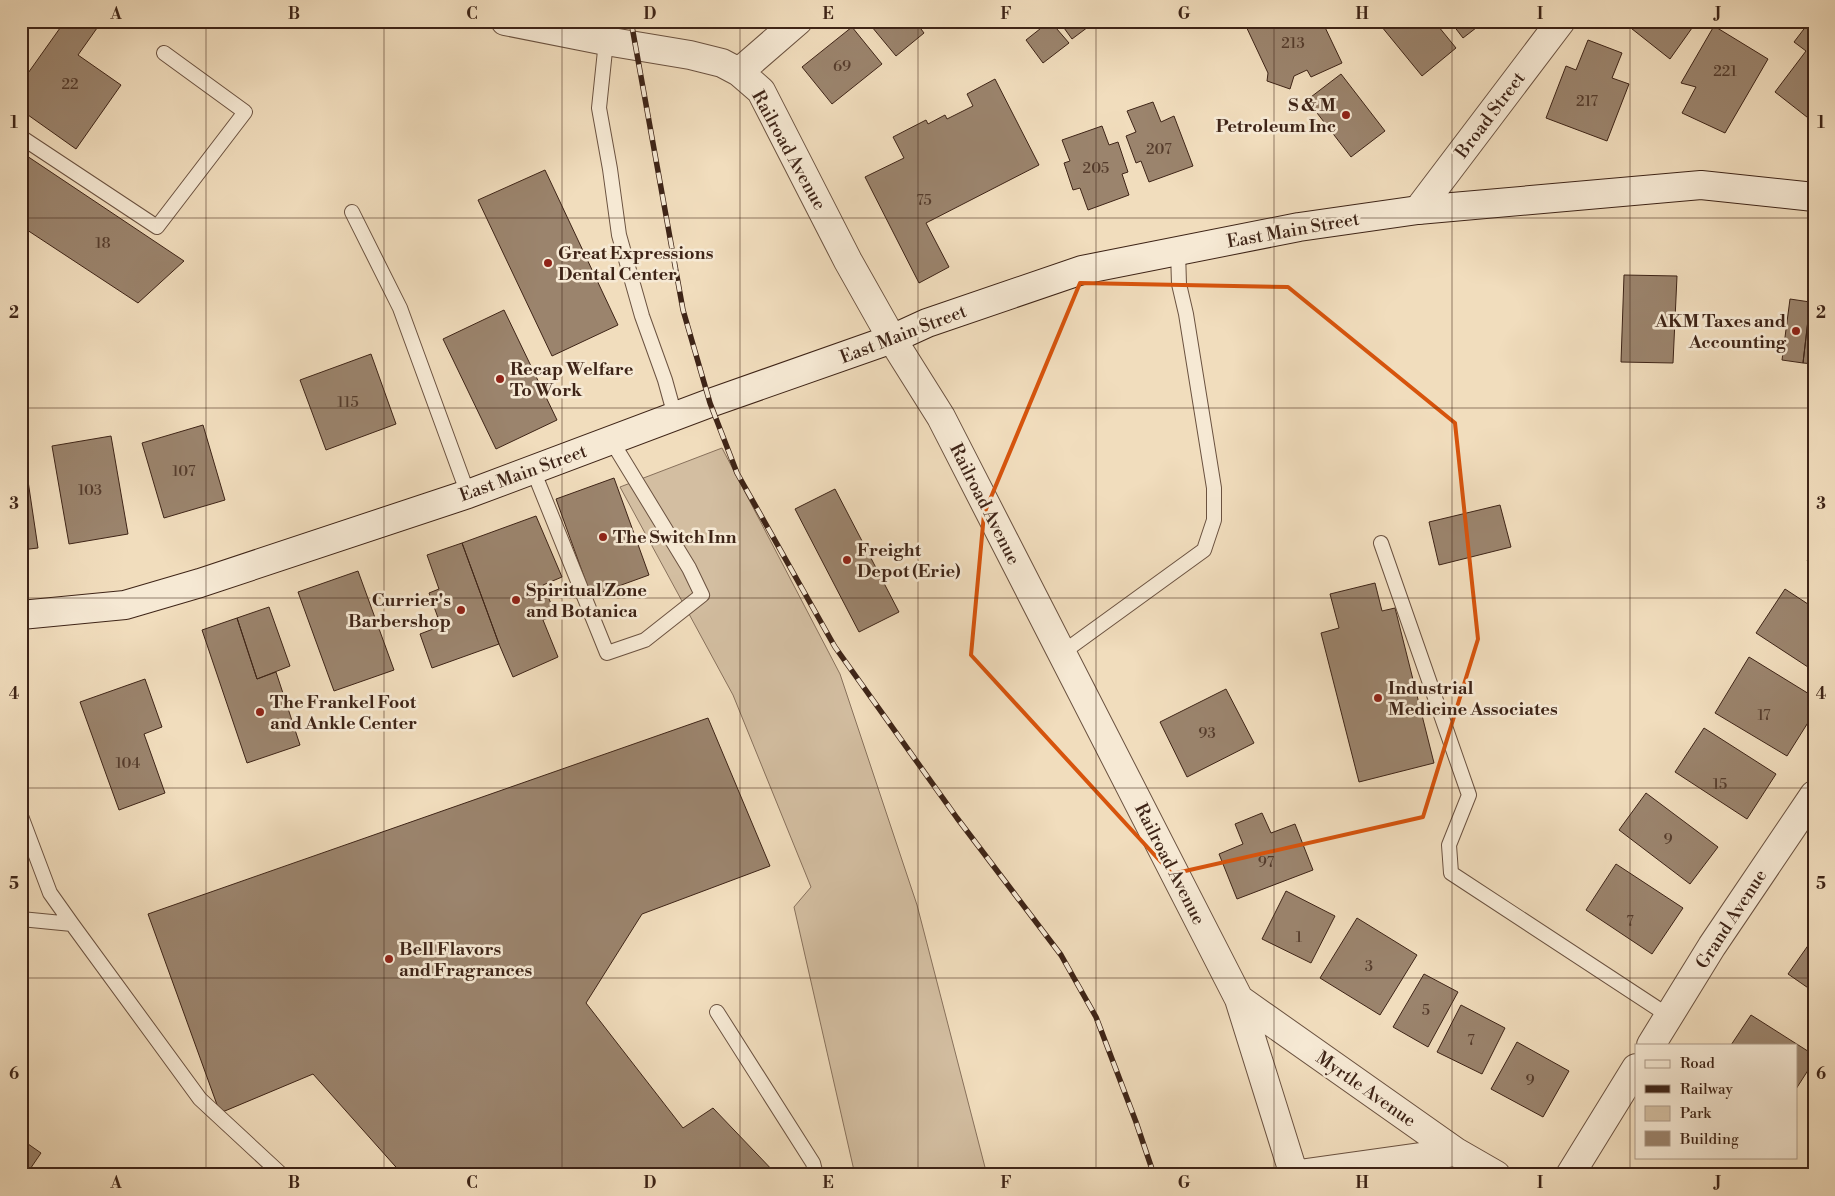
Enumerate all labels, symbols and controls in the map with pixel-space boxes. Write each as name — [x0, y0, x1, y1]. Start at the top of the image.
text: A — [109, 4, 122, 24]
text: B — [288, 4, 300, 24]
text: C — [466, 4, 478, 24]
text: D — [644, 4, 657, 24]
text: E — [822, 4, 834, 24]
text: F — [1000, 4, 1012, 24]
text: G — [1178, 4, 1191, 24]
text: H — [1355, 4, 1369, 24]
text: I — [1537, 4, 1543, 24]
text: J — [1713, 4, 1721, 24]
house number: 213 — [1281, 34, 1305, 53]
house number: 69 — [833, 57, 851, 76]
house number: 221 — [1713, 62, 1737, 81]
street label: Broad Street — [1450, 67, 1531, 164]
house number: 22 — [61, 75, 79, 94]
street label: Railroad Avenue — [746, 86, 831, 214]
house number: 217 — [1576, 92, 1598, 111]
place label: S & M Petroleum Inc — [1216, 94, 1336, 138]
marker: S & M Petroleum Inc — [1340, 109, 1352, 121]
text: 1 — [10, 113, 18, 133]
text: 1 — [1817, 113, 1825, 133]
house number: 207 — [1146, 140, 1172, 159]
house number: 205 — [1083, 159, 1109, 178]
house number: 75 — [916, 191, 932, 210]
street label: East Main Street — [1225, 207, 1362, 253]
house number: 18 — [95, 234, 111, 253]
place label: Great Expressions Dental Center — [558, 242, 714, 286]
marker: Great Expressions Dental Center — [542, 257, 554, 269]
street label: East Main Street — [837, 300, 970, 369]
text: 2 — [9, 303, 19, 323]
text: 2 — [1816, 303, 1826, 323]
place label: AKM Taxes and Accounting — [1654, 310, 1787, 354]
marker: AKM Taxes and Accounting — [1790, 325, 1802, 337]
place label: Recap Welfare To Work — [510, 358, 634, 402]
marker: Recap Welfare To Work — [494, 373, 506, 385]
house number: 115 — [337, 393, 359, 412]
street label: East Main Street — [456, 440, 591, 507]
street label: Railroad Avenue — [944, 440, 1025, 569]
house number: 107 — [172, 462, 196, 481]
house number: 103 — [78, 481, 102, 500]
text: 3 — [9, 494, 19, 514]
text: 3 — [1816, 494, 1826, 514]
place label: The Switch Inn — [613, 526, 737, 549]
marker: The Switch Inn — [597, 531, 609, 543]
place label: Freight Depot (Erie) — [857, 539, 961, 583]
marker: Freight Depot (Erie) — [841, 554, 853, 566]
place label: Spiritual Zone and Botanica — [526, 579, 647, 623]
place label: Currier's Barbershop — [348, 589, 451, 633]
marker: Spiritual Zone and Botanica — [510, 594, 522, 606]
marker: Currier's Barbershop — [455, 604, 467, 616]
place label: Industrial Medicine Associates — [1388, 677, 1558, 721]
text: 4 — [9, 684, 20, 704]
text: 4 — [1816, 684, 1827, 704]
place label: The Frankel Foot and Ankle Center — [270, 691, 417, 735]
marker: Industrial Medicine Associates — [1372, 692, 1384, 704]
marker: The Frankel Foot and Ankle Center — [254, 706, 266, 718]
house number: 17 — [1757, 706, 1771, 725]
house number: 93 — [1198, 724, 1216, 743]
house number: 104 — [116, 754, 141, 773]
house number: 15 — [1713, 775, 1727, 794]
street label: Railroad Avenue — [1129, 800, 1210, 929]
house number: 9 — [1663, 830, 1673, 849]
house number: 97 — [1258, 853, 1275, 872]
street label: Grand Avenue — [1691, 865, 1772, 973]
text: 5 — [9, 874, 19, 894]
text: 5 — [1816, 874, 1826, 894]
house number: 7 — [1626, 912, 1634, 931]
house number: 1 — [1296, 928, 1303, 947]
place label: Bell Flavors and Fragrances — [399, 938, 532, 982]
marker: Bell Flavors and Fragrances — [383, 953, 395, 965]
house number: 3 — [1365, 957, 1373, 976]
house number: 5 — [1422, 1001, 1430, 1020]
house number: 7 — [1467, 1031, 1475, 1050]
legend — [1635, 1044, 1798, 1158]
street label: Myrtle Avenue — [1311, 1046, 1420, 1132]
text: Road — [1680, 1054, 1715, 1073]
text: 6 — [9, 1064, 19, 1084]
text: 6 — [1816, 1064, 1826, 1084]
house number: 9 — [1525, 1071, 1535, 1090]
text: Railway — [1680, 1080, 1734, 1099]
text: Park — [1680, 1104, 1712, 1123]
text: Building — [1679, 1130, 1739, 1149]
text: A — [109, 1173, 122, 1193]
text: B — [288, 1173, 300, 1193]
text: C — [466, 1173, 478, 1193]
text: D — [644, 1173, 657, 1193]
text: E — [822, 1173, 834, 1193]
text: F — [1000, 1173, 1012, 1193]
text: G — [1178, 1173, 1191, 1193]
text: H — [1355, 1173, 1369, 1193]
text: I — [1537, 1173, 1543, 1193]
text: J — [1713, 1173, 1721, 1193]

